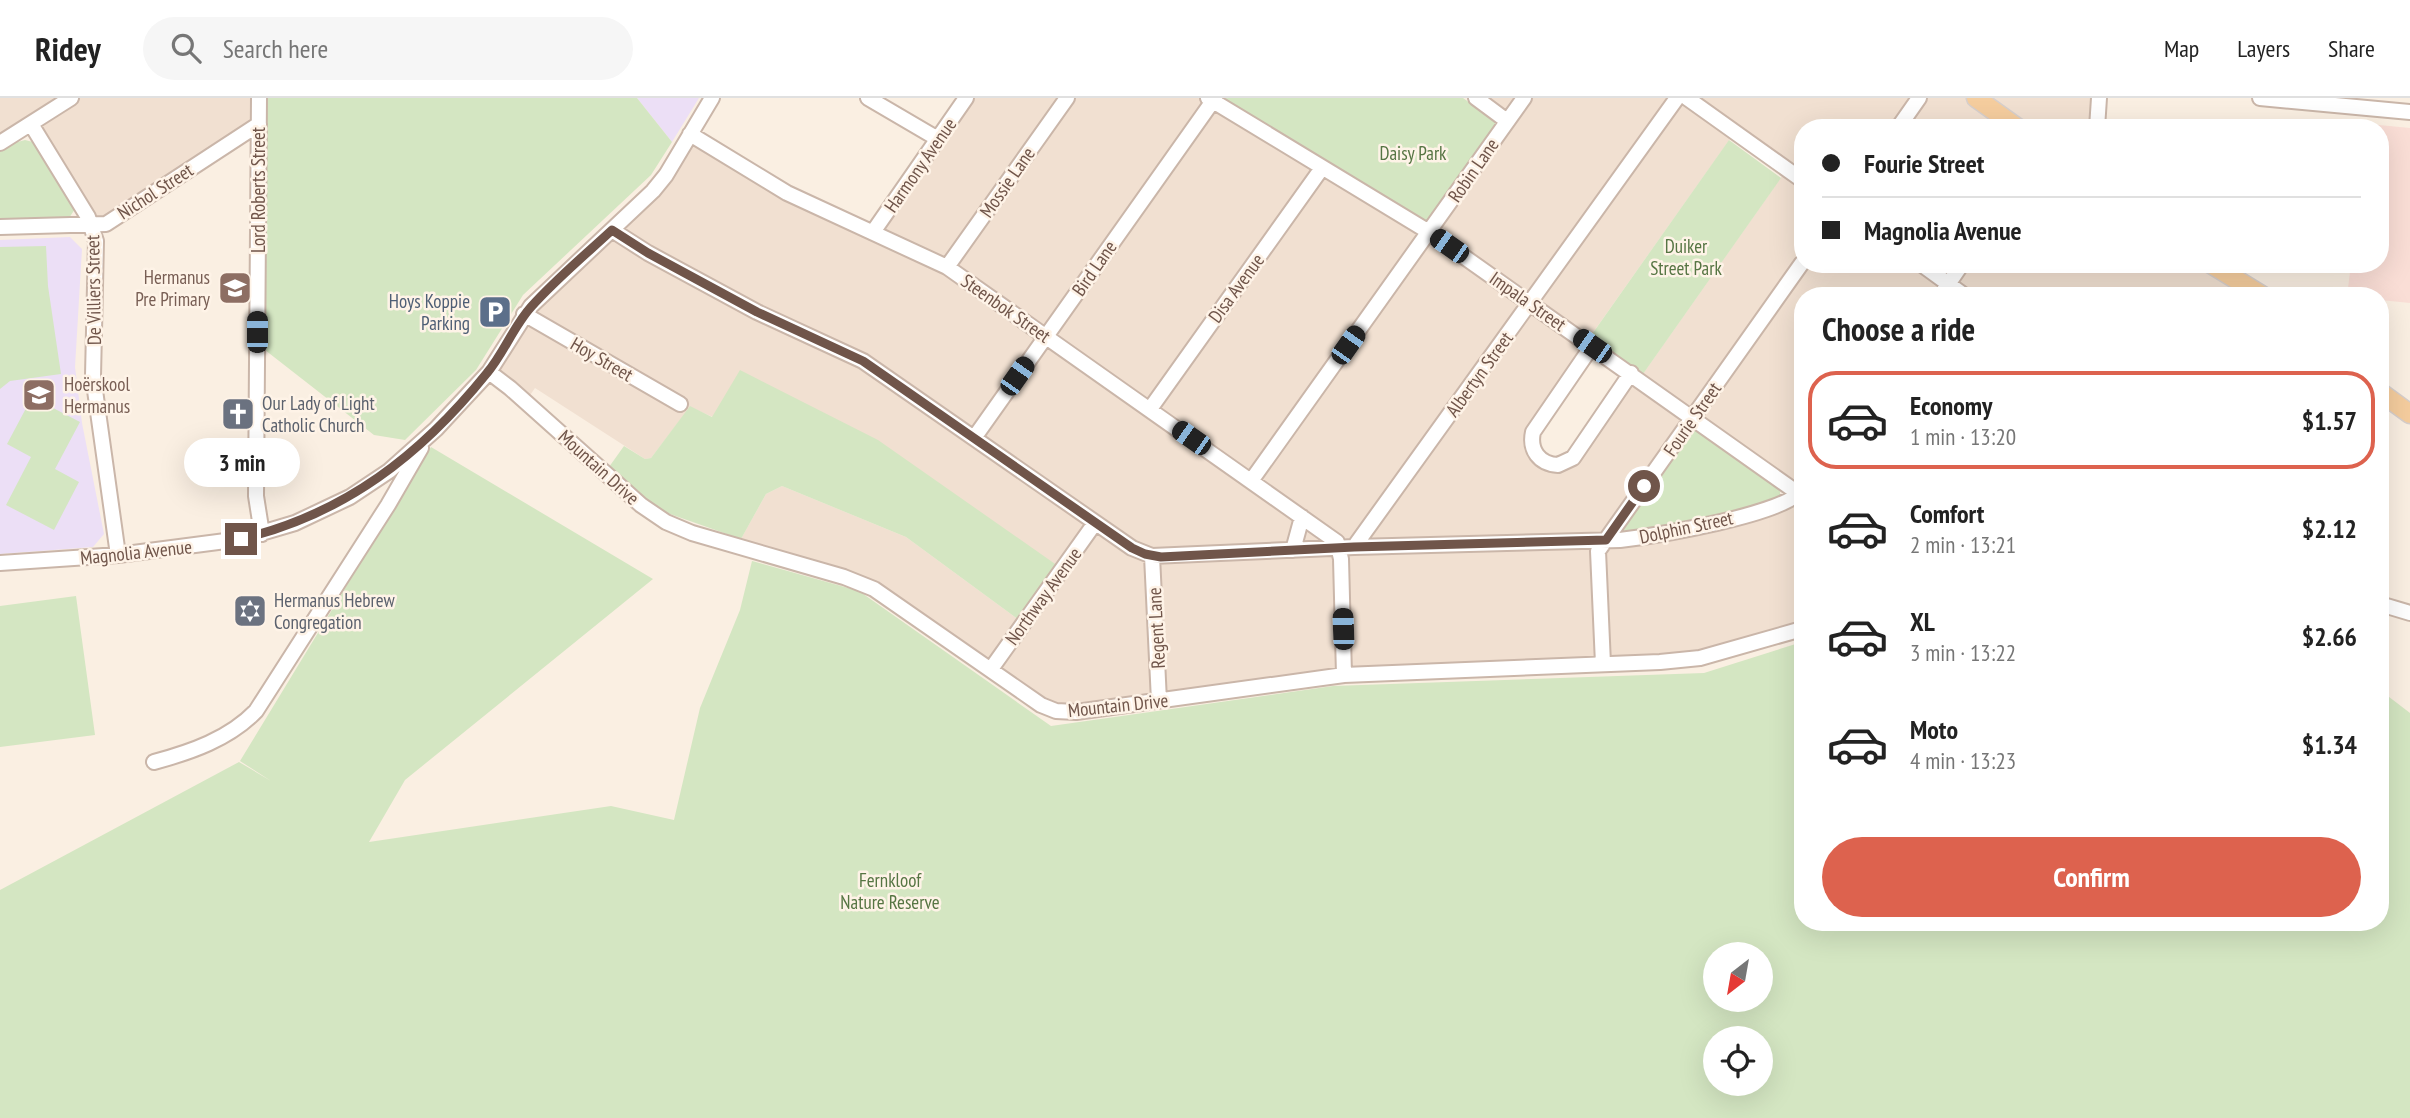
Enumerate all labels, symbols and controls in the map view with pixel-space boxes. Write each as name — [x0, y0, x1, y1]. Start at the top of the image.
search box — [143, 17, 633, 80]
text: Ridey — [35, 27, 101, 70]
icon: search — [167, 29, 205, 67]
text: Search here — [223, 32, 328, 65]
text: Map — [2164, 33, 2199, 64]
text: Layers — [2237, 33, 2290, 64]
text: Share — [2328, 33, 2375, 64]
street label: Harmony Avenue — [879, 113, 961, 217]
street label: Lord Roberts Street — [246, 126, 270, 253]
street label: Robin Lane — [1442, 133, 1504, 207]
park label: Daisy Park — [1380, 141, 1447, 165]
street label: Mossie Lane — [974, 142, 1040, 222]
text: Fourie Street — [1864, 147, 1984, 180]
street label: Nichol Street — [113, 157, 198, 224]
text: Magnolia Avenue — [1864, 214, 2022, 247]
car — [1426, 225, 1473, 267]
street label: De Villiers Street — [80, 234, 106, 345]
park label: Duiker Street Park — [1650, 234, 1722, 280]
street label: Bird Lane — [1066, 236, 1122, 300]
street label: Disa Avenue — [1203, 249, 1269, 327]
place label: Hermanus Pre Primary — [135, 265, 211, 311]
street label: Impala Street — [1485, 266, 1572, 337]
street label: Steenbok Street — [957, 268, 1056, 348]
school or university icon: Hermanus Pre Primary — [216, 269, 254, 307]
place label: Hoys Koppie Parking — [389, 289, 470, 335]
parking icon: Hoys Koppie Parking — [476, 293, 514, 331]
text: Choose a ride — [1822, 308, 1975, 350]
car — [247, 311, 268, 353]
car — [1328, 322, 1369, 368]
car — [1569, 325, 1616, 367]
street label: Albertyn Street — [1440, 326, 1518, 421]
street label: Hoy Street — [566, 332, 638, 387]
car — [997, 353, 1038, 399]
place label: Hoërskool Hermanus — [64, 372, 130, 418]
school or university icon: Hoërskool Hermanus — [20, 376, 58, 414]
street label: Fourie Street — [1658, 377, 1727, 461]
icon: car — [1826, 389, 1889, 452]
text: Economy — [1910, 389, 1992, 422]
place label: Our Lady of Light Catholic Church — [262, 391, 375, 437]
church icon: Our Lady of Light Catholic Church — [219, 395, 257, 433]
text: $1.57 — [2302, 404, 2357, 437]
car — [1168, 417, 1215, 459]
text: 1 min · 13:20 — [1910, 422, 2016, 451]
street label: Mountain Drive — [554, 424, 645, 510]
callout: 3 min — [183, 438, 299, 486]
text: 3 min — [219, 448, 265, 477]
route start — [1628, 470, 1660, 502]
icon: car — [1826, 497, 1889, 560]
text: Comfort — [1910, 497, 1984, 530]
street label: Dolphin Street — [1637, 505, 1736, 549]
text: $2.12 — [2302, 512, 2357, 545]
route end — [225, 523, 257, 555]
text: 2 min · 13:21 — [1910, 530, 2016, 559]
street label: Magnolia Avenue — [79, 534, 193, 570]
street label: Northway Avenue — [1000, 542, 1086, 649]
street label: Regent Lane — [1142, 587, 1170, 669]
place label: Hermanus Hebrew Congregation — [274, 588, 395, 634]
synagogue icon: Hermanus Hebrew Congregation — [231, 592, 269, 630]
icon: car — [1826, 605, 1889, 668]
text: XL — [1910, 605, 1935, 638]
car — [1332, 608, 1355, 650]
text: $2.66 — [2302, 620, 2357, 653]
text: 3 min · 13:22 — [1910, 638, 2016, 667]
street label: Mountain Drive — [1067, 688, 1169, 722]
icon: car — [1826, 713, 1889, 776]
text: Moto — [1910, 713, 1958, 746]
text: $1.34 — [2302, 728, 2357, 761]
text: 4 min · 13:23 — [1910, 746, 2016, 775]
button: Confirm — [1822, 837, 2361, 917]
park label: Fernkloof Nature Reserve — [840, 868, 940, 914]
north arrow — [1703, 942, 1773, 1012]
map controls — [1703, 942, 1773, 1096]
button: locate — [1703, 1026, 1773, 1096]

